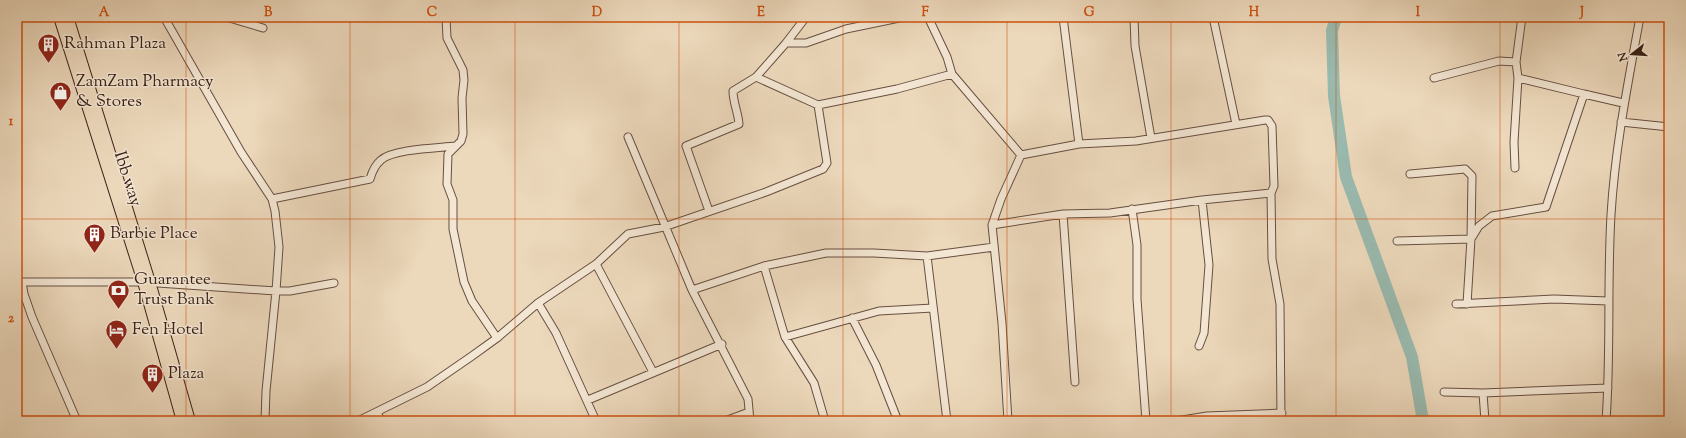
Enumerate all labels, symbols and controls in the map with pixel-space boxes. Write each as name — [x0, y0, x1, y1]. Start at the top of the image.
text: A — [99, 4, 110, 22]
text: B — [264, 4, 273, 22]
text: C — [427, 4, 437, 22]
text: D — [592, 4, 602, 22]
text: E — [757, 4, 765, 22]
text: F — [921, 4, 929, 22]
text: G — [1084, 4, 1095, 22]
text: H — [1249, 4, 1260, 22]
text: I — [1416, 4, 1421, 22]
text: J — [1579, 4, 1584, 22]
building icon: Rahman Plaza — [35, 31, 61, 64]
place label: Rahman Plaza — [64, 32, 166, 56]
north arrow — [1612, 34, 1652, 74]
text: N — [1614, 50, 1633, 64]
place label: ZamZam Pharmacy & Stores — [76, 70, 214, 114]
shop icon: ZamZam Pharmacy & Stores — [48, 79, 74, 112]
text: 1 — [9, 113, 14, 131]
street label: Ibb way — [107, 148, 147, 210]
building icon: Barbie Place — [81, 221, 107, 254]
place label: Barbie Place — [110, 222, 198, 246]
place label: Guarantee Trust Bank — [134, 268, 215, 312]
bank icon: Guarantee Trust Bank — [105, 277, 131, 310]
text: 2 — [8, 310, 15, 328]
hotel icon: Fen Hotel — [104, 317, 130, 350]
place label: Fen Hotel — [132, 318, 204, 342]
building icon: Plaza — [140, 361, 166, 394]
place label: Plaza — [168, 362, 205, 386]

